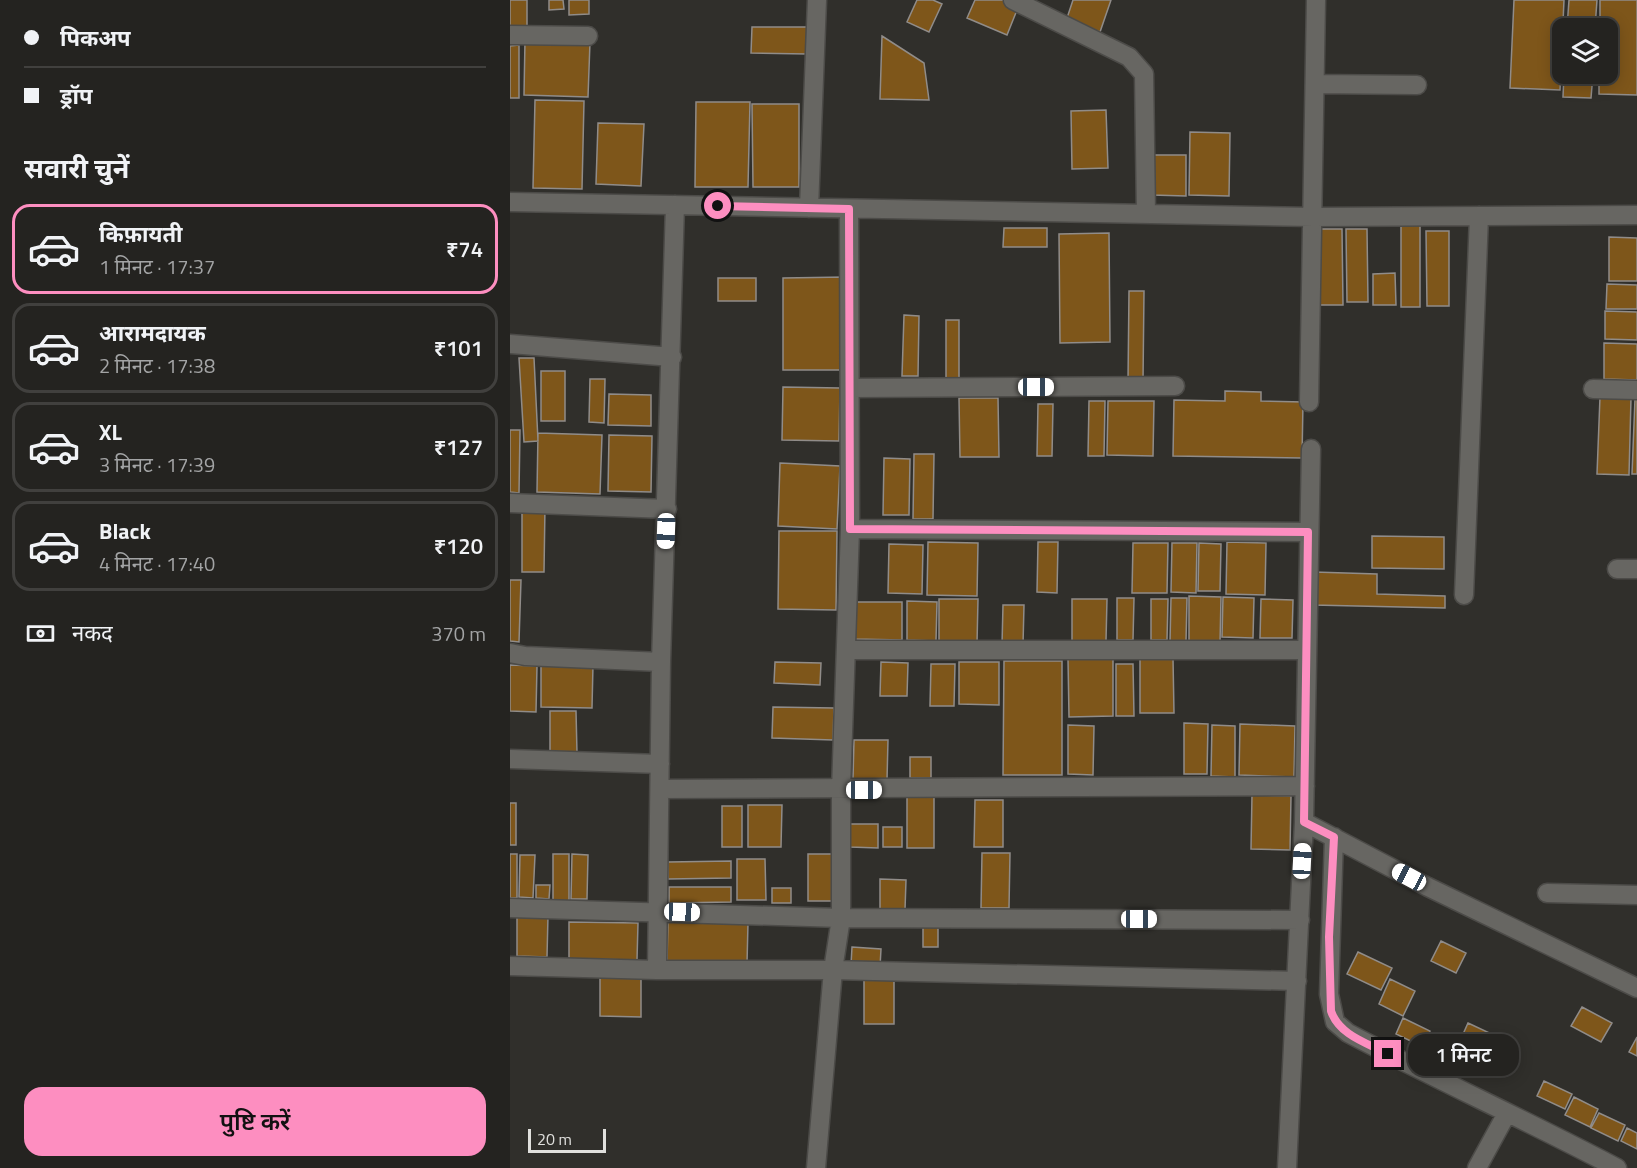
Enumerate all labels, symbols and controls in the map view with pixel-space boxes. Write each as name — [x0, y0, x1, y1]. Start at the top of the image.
map controls — [1552, 18, 1618, 84]
button: layers — [1552, 18, 1618, 84]
text: पिकअप — [60, 21, 131, 55]
text: ड्रॉप — [60, 79, 93, 113]
text: सवारी चुनें — [24, 147, 129, 188]
route start — [704, 192, 731, 219]
text: किफ़ायती — [99, 217, 183, 251]
icon: car — [27, 222, 81, 276]
text: ₹74 — [446, 232, 483, 266]
text: 1 मिनट · 17:37 — [99, 251, 215, 282]
text: आरामदायक — [99, 316, 206, 350]
icon: car — [27, 321, 81, 375]
text: ₹101 — [434, 331, 483, 365]
text: 2 मिनट · 17:38 — [99, 350, 215, 381]
car — [1018, 378, 1054, 396]
text: XL — [99, 415, 122, 449]
icon: car — [27, 420, 81, 474]
text: ₹127 — [434, 430, 483, 464]
text: 3 मिनट · 17:39 — [99, 449, 215, 480]
car — [656, 513, 676, 549]
text: Black — [99, 514, 151, 548]
icon: car — [27, 519, 81, 573]
text: ₹120 — [434, 529, 483, 563]
text: 4 मिनट · 17:40 — [99, 548, 215, 579]
text: नकद — [72, 616, 113, 650]
icon: cash — [24, 617, 57, 650]
text: 370 m — [431, 618, 486, 649]
car — [846, 781, 882, 799]
car — [1292, 843, 1312, 879]
car — [1389, 861, 1429, 893]
car — [664, 902, 700, 922]
car — [1121, 910, 1157, 928]
callout: 1 मिनट — [1409, 1033, 1520, 1075]
text: 1 मिनट — [1435, 1039, 1492, 1070]
route end — [1374, 1040, 1401, 1067]
button: पुष्टि करें — [24, 1087, 486, 1156]
scale bar — [528, 1126, 606, 1154]
text: 20 m — [537, 1127, 572, 1151]

